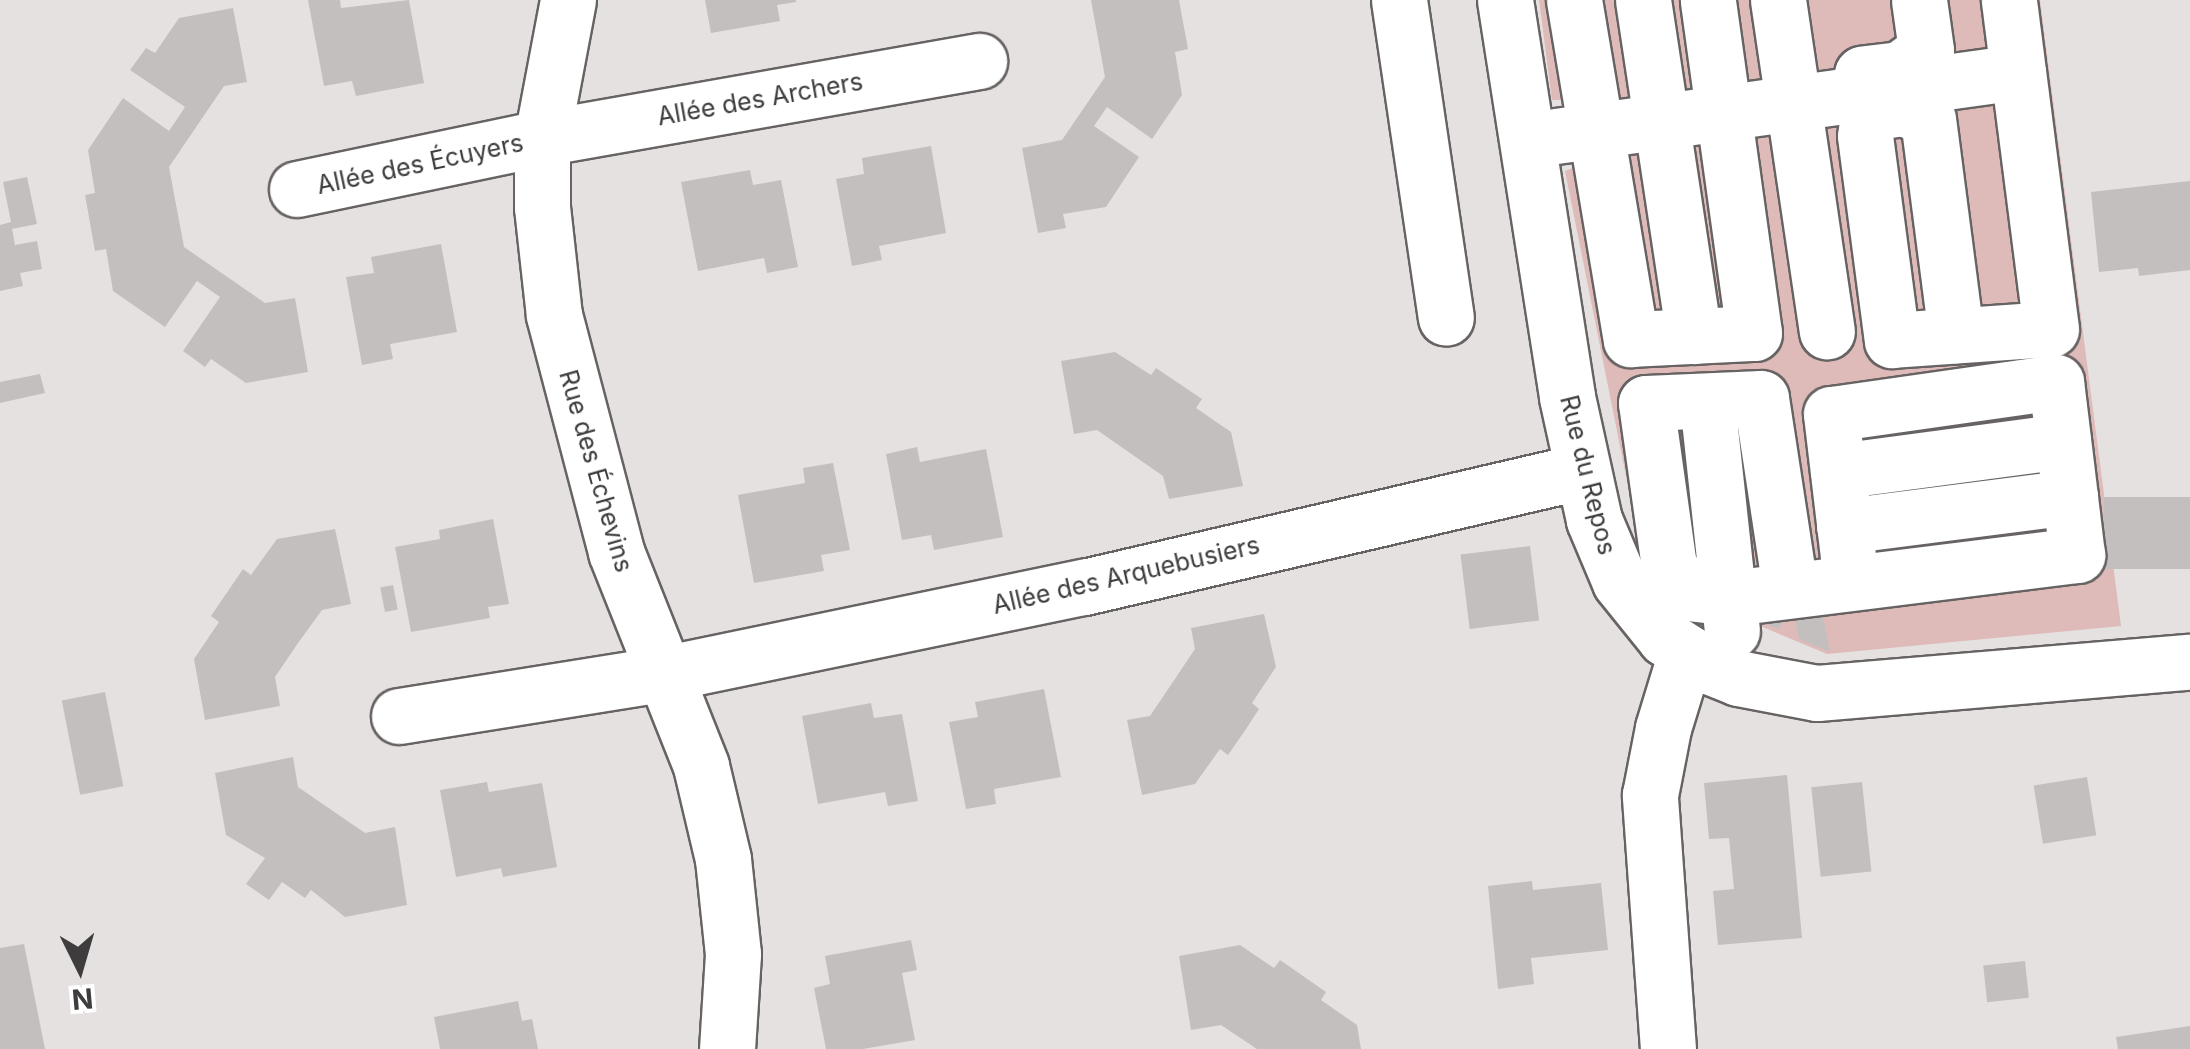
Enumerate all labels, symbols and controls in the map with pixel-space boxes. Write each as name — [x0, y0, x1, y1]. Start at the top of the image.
street label: Allée des Archers — [655, 66, 865, 132]
street label: Allée des Écuyers — [314, 127, 526, 201]
street label: Rue des Échevins — [553, 366, 639, 576]
street label: Rue du Repos — [1554, 392, 1622, 558]
street label: Allée des Arquebusiers — [990, 530, 1262, 620]
north arrow — [30, 919, 130, 1019]
text: N — [71, 981, 95, 1017]

